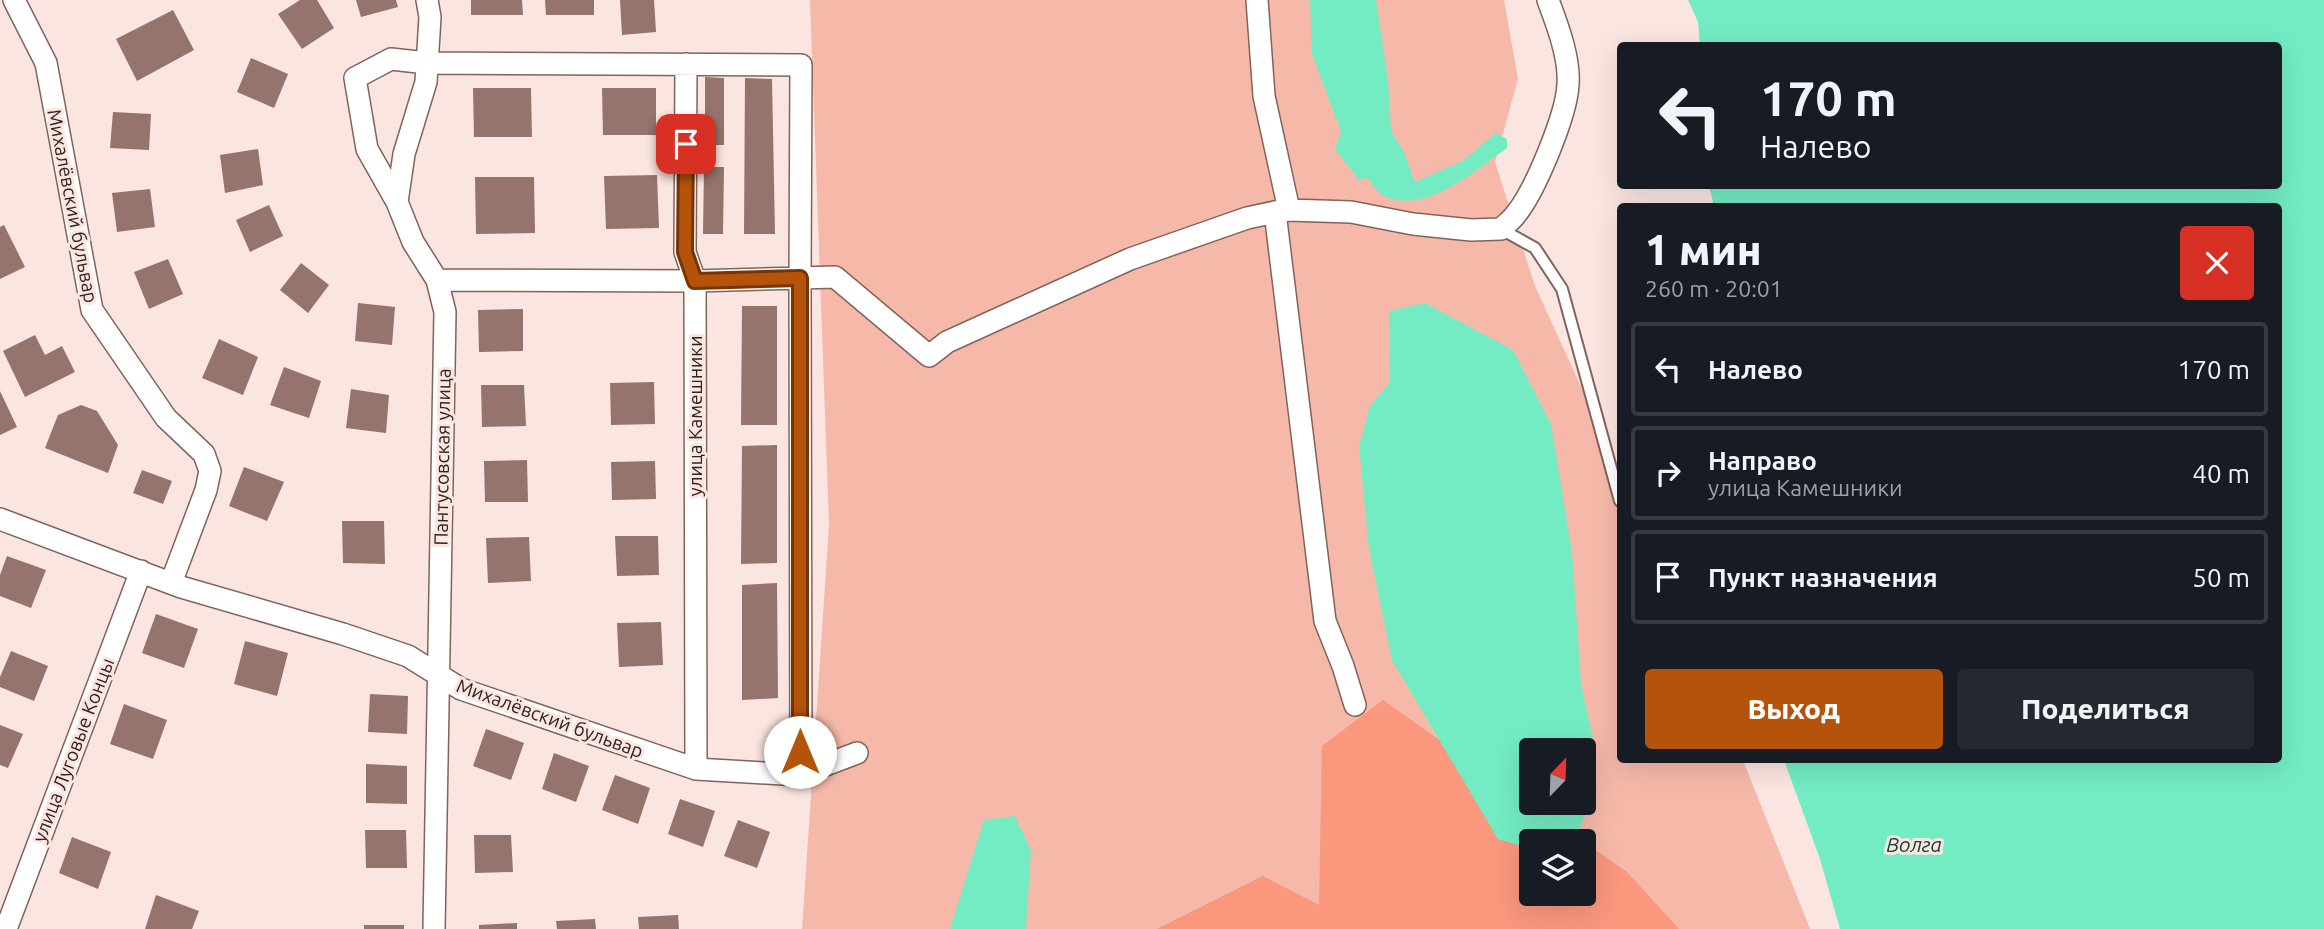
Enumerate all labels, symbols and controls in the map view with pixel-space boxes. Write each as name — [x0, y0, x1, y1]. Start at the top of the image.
icon: left — [1645, 70, 1736, 161]
text: 170 m — [1760, 70, 1897, 125]
street label: Михалёвский бульвар — [43, 107, 103, 305]
pin — [656, 114, 716, 174]
icon: arrive — [667, 125, 705, 163]
text: Налево — [1760, 128, 1872, 164]
text: 1 мин — [1645, 226, 1762, 273]
button: close — [2180, 226, 2254, 300]
text: 260 m · 20:01 — [1645, 276, 1783, 301]
street label: улица Камешники — [684, 336, 706, 496]
icon: left — [1649, 350, 1687, 388]
text: Налево — [1708, 355, 1803, 384]
text: 170 m — [2178, 355, 2250, 384]
street label: Пантусовская улица — [429, 368, 455, 546]
text: Направо — [1708, 446, 1817, 475]
icon: right — [1649, 454, 1687, 492]
text: 40 m — [2192, 459, 2250, 488]
text: улица Камешники — [1708, 475, 1903, 500]
icon: arrive — [1649, 558, 1687, 596]
text: Пункт назначения — [1708, 563, 1938, 592]
text: 50 m — [2192, 563, 2250, 592]
street label: улица Луговые Концы — [28, 655, 118, 845]
button: Выход — [1645, 669, 1943, 749]
button: Поделиться — [1957, 669, 2254, 749]
street label: Михалёвский бульвар — [454, 674, 646, 762]
position arrow — [763, 715, 837, 789]
north arrow — [1519, 738, 1596, 816]
map controls — [1519, 738, 1596, 906]
button: layers — [1519, 829, 1596, 906]
water label: Волга — [1886, 832, 1942, 856]

